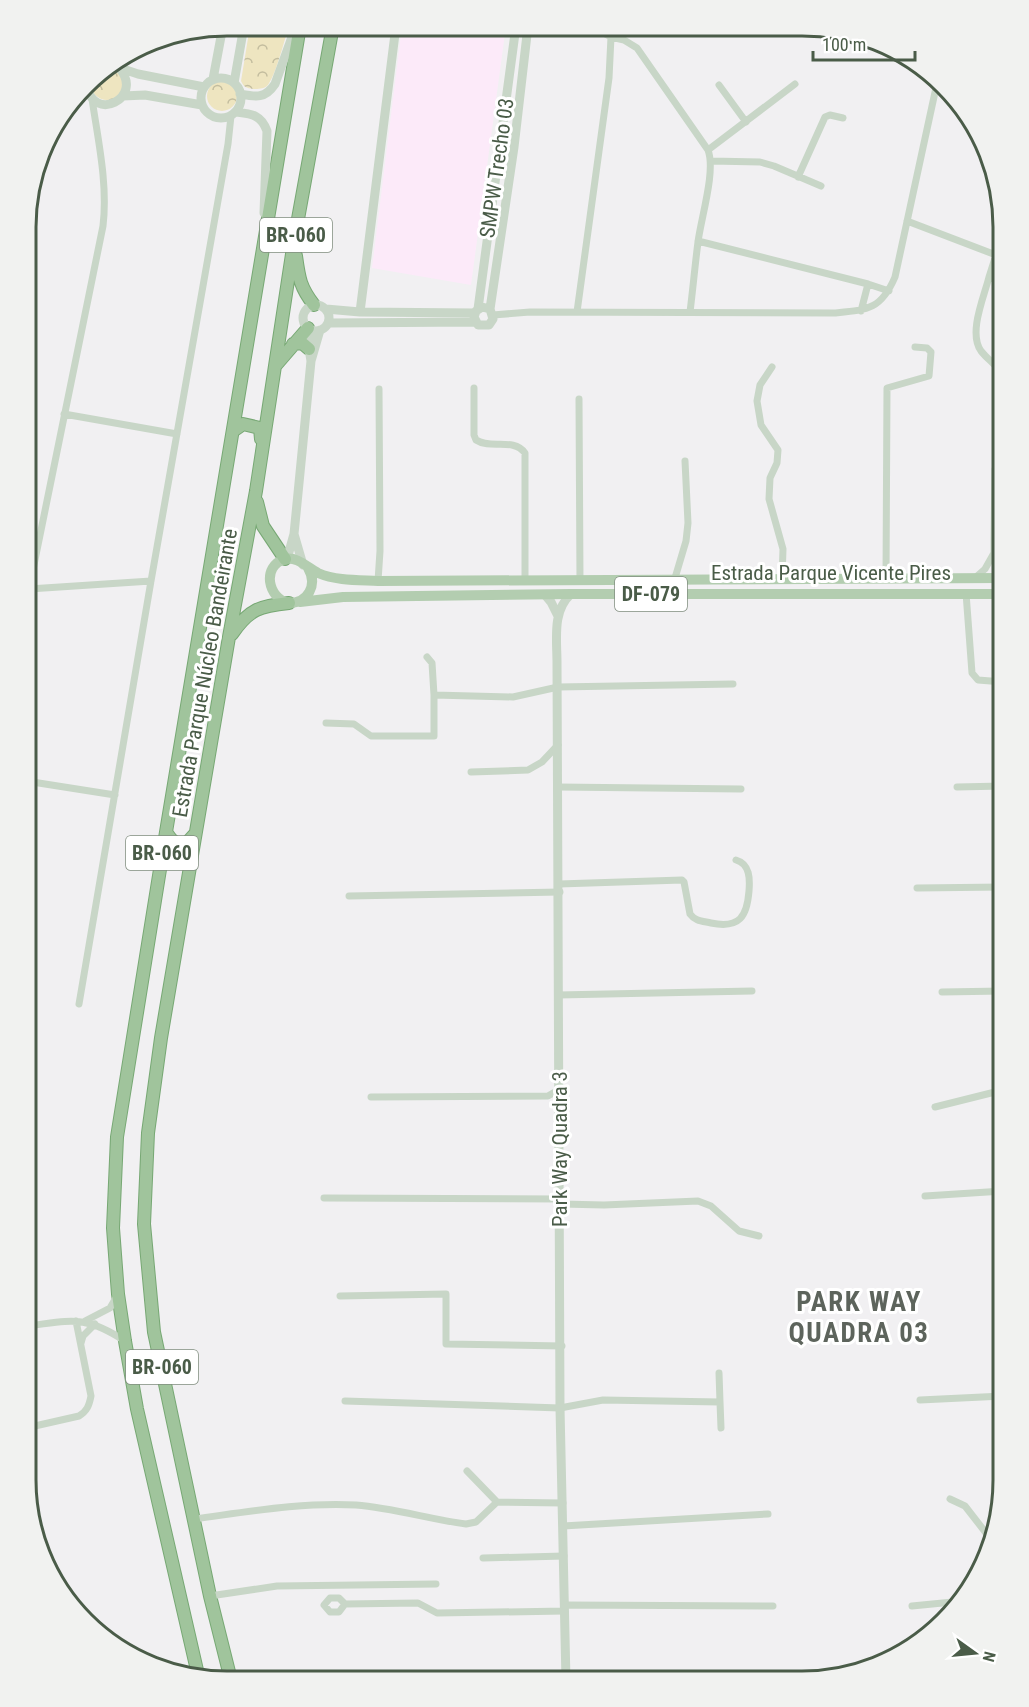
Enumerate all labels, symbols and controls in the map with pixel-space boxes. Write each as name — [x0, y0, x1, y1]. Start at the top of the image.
scale bar — [813, 24, 915, 62]
text: 100 m — [822, 34, 866, 55]
street label: SMPW Trecho 03 — [475, 97, 519, 239]
road number: BR-060 — [260, 218, 332, 252]
street label: Estrada Parque Núcleo Bandeirante — [168, 527, 242, 819]
street label: Estrada Parque Vicente Pires — [711, 561, 951, 585]
road number: DF-079 — [615, 577, 687, 611]
road number: BR-060 — [126, 836, 198, 870]
street label: Park Way Quadra 3 — [548, 1071, 572, 1227]
district label: PARK WAY QUADRA 03 — [789, 1286, 929, 1349]
road number: BR-060 — [126, 1350, 198, 1384]
north arrow — [945, 1623, 1005, 1683]
text: N — [979, 1650, 999, 1664]

